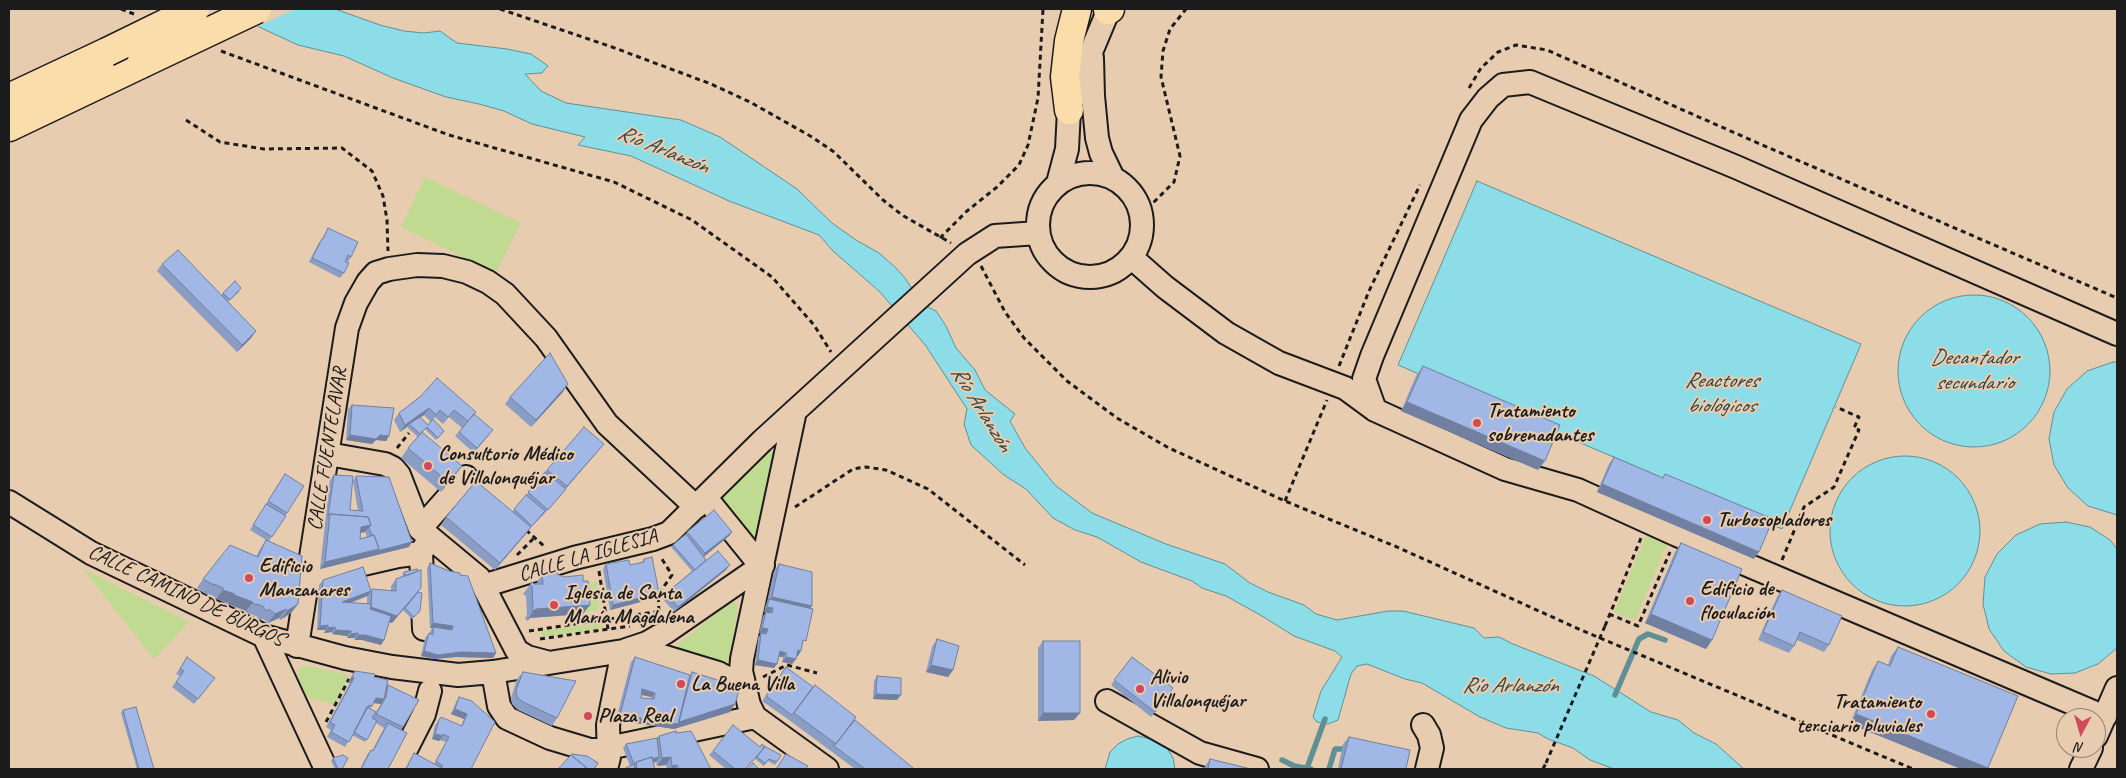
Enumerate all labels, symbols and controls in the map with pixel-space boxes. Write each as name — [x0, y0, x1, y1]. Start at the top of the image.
water label: Río Arlanzón — [614, 120, 712, 180]
water label: Decantador secundario — [1930, 345, 2018, 396]
water label: Río Arlanzón — [944, 361, 1018, 457]
street label: CALLE FUENTELAVAR — [303, 366, 353, 532]
water label: Reactores biológicos — [1685, 368, 1757, 420]
place label: Tratamiento sobrenadantes — [1487, 398, 1593, 448]
marker: Tratamiento sobrenadantes — [1471, 417, 1483, 429]
place label: Consultorio Médico de Villalonquéjar — [438, 441, 573, 491]
marker: Consultorio Médico de Villalonquéjar — [422, 460, 434, 472]
place label: Turbosopladores — [1717, 507, 1831, 533]
marker: Turbosopladores — [1701, 514, 1713, 526]
street label: CALLE LA IGLESIA — [516, 524, 660, 588]
street label: CALLE CAMINO DE BURGOS — [84, 539, 288, 653]
place label: Edificio Manzanares — [259, 553, 349, 603]
marker: Edificio Manzanares — [243, 572, 255, 584]
place label: Edificio de floculación — [1700, 576, 1774, 626]
place label: Iglesia de Santa María Magdalena — [564, 580, 694, 630]
marker: Edificio de floculación — [1684, 595, 1696, 607]
marker: Iglesia de Santa María Magdalena — [548, 599, 560, 611]
place label: Alivio Villalonquéjar — [1150, 664, 1245, 714]
place label: La Buena Villa — [691, 671, 794, 697]
water label: Río Arlanzón — [1462, 673, 1558, 699]
marker: La Buena Villa — [675, 678, 687, 690]
marker: Alivio Villalonquéjar — [1134, 683, 1146, 695]
place label: Tratamiento terciario pluviales — [1797, 689, 1921, 739]
place label: Plaza Real — [598, 703, 672, 729]
marker: Tratamiento terciario pluviales — [1925, 708, 1937, 720]
north arrow — [2056, 708, 2106, 758]
marker: Plaza Real — [582, 710, 594, 722]
text: N — [2074, 739, 2085, 756]

